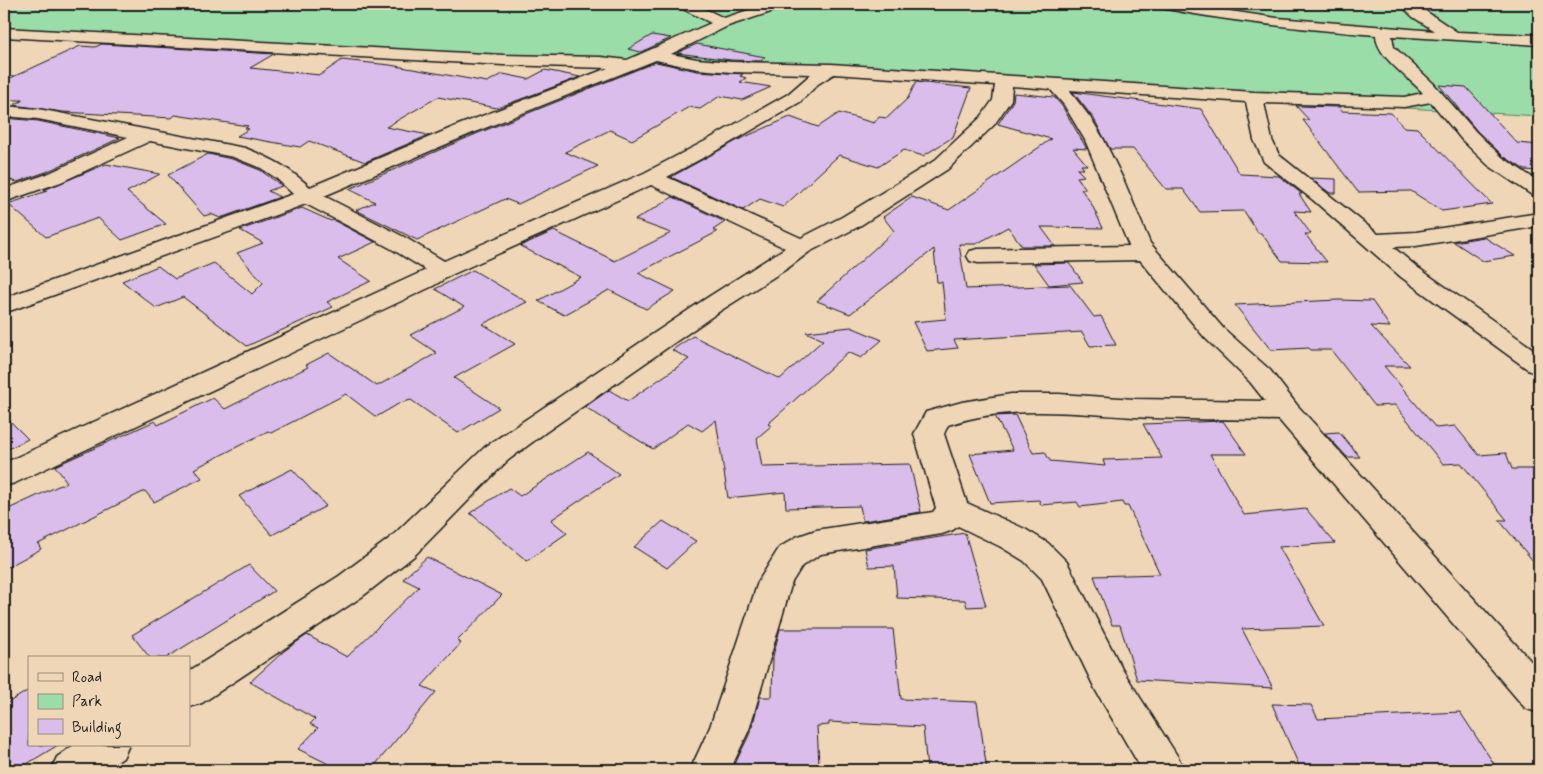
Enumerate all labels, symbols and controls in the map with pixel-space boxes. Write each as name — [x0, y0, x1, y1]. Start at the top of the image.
legend — [28, 656, 190, 746]
text: Road — [72, 668, 102, 688]
text: Park — [72, 692, 102, 712]
text: Building — [72, 718, 122, 739]

